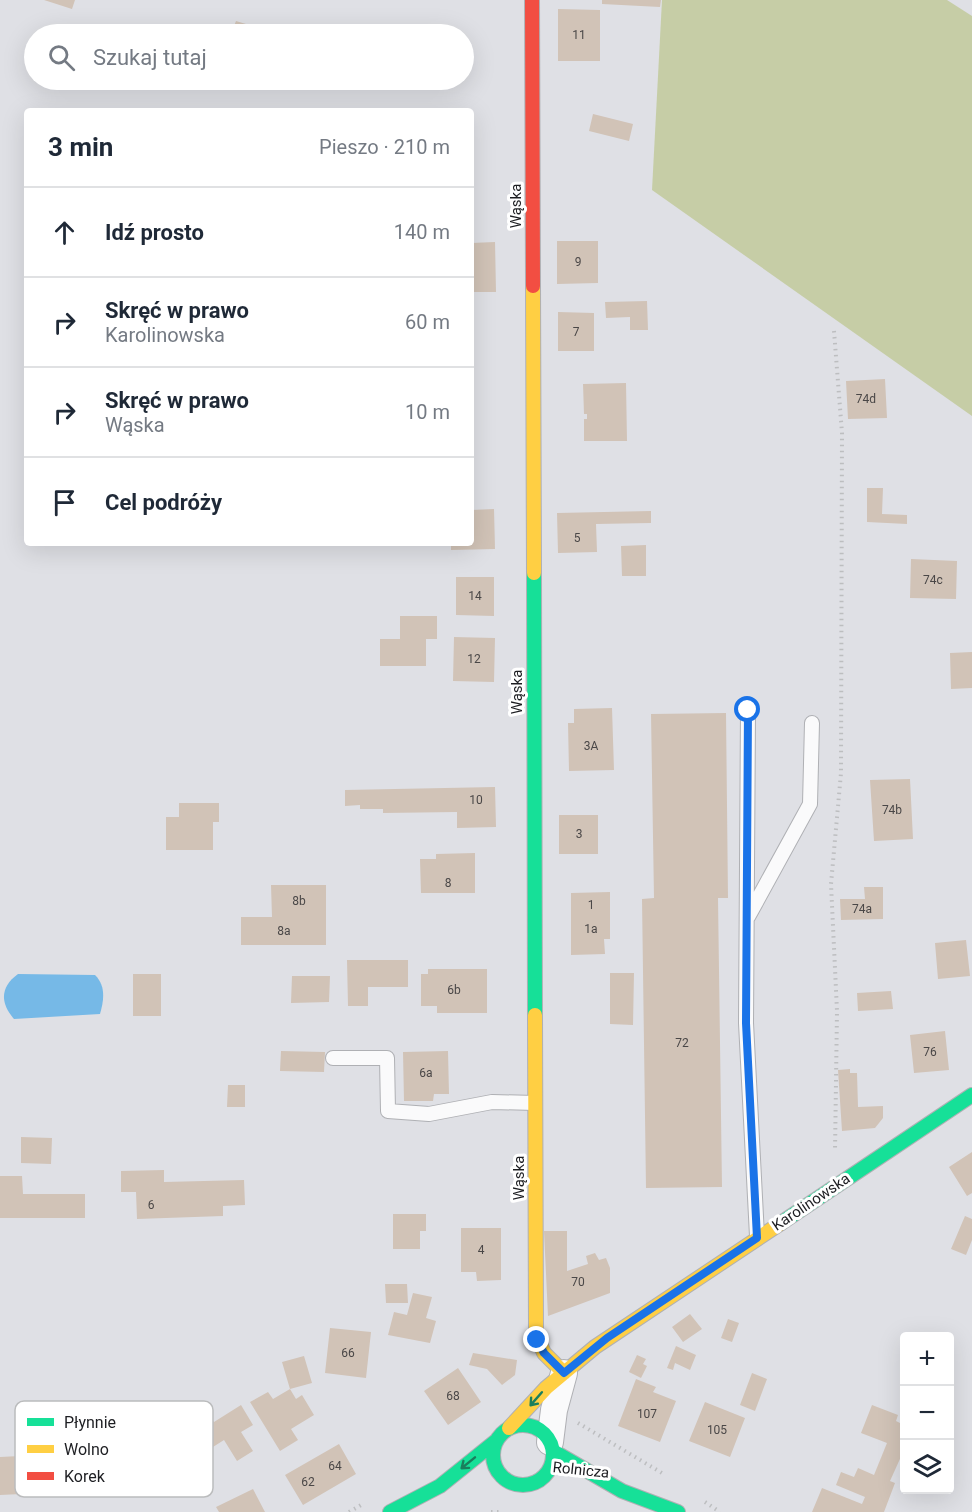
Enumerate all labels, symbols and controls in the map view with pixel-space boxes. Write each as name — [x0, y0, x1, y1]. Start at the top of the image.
search box — [24, 24, 474, 90]
house number: 11 — [572, 28, 586, 42]
icon: search — [45, 41, 78, 74]
text: Szukaj tutaj — [93, 45, 207, 70]
text: 3 min — [48, 132, 113, 162]
text: Pieszo · 210 m — [319, 135, 450, 159]
street label: Wąska — [507, 184, 525, 228]
icon: ahead — [48, 216, 81, 249]
text: Idź prosto — [105, 220, 204, 245]
text: 140 m — [394, 220, 450, 244]
house number: 9 — [575, 255, 581, 269]
text: Skręć w prawo — [105, 298, 249, 323]
icon: right — [48, 306, 81, 339]
text: 60 m — [405, 310, 450, 334]
text: Karolinowska — [105, 323, 225, 347]
house number: 7 — [573, 325, 580, 339]
text: Skręć w prawo — [105, 388, 249, 413]
house number: 74d — [856, 392, 876, 406]
icon: right — [48, 396, 81, 429]
text: 10 m — [405, 400, 450, 424]
text: Wąska — [105, 413, 165, 437]
icon: arrive — [48, 486, 81, 519]
text: Cel podróży — [105, 490, 222, 515]
house number: 5 — [574, 531, 581, 545]
house number: 74c — [923, 573, 943, 587]
house number: 14 — [468, 589, 482, 603]
house number: 12 — [467, 652, 481, 666]
street label: Wąska — [508, 670, 526, 714]
route start — [734, 696, 760, 722]
house number: 3A — [584, 739, 598, 753]
house number: 10 — [469, 793, 483, 807]
house number: 74b — [882, 803, 902, 817]
house number: 3 — [576, 827, 582, 841]
house number: 8 — [445, 876, 452, 890]
house number: 8b — [292, 894, 306, 908]
house number: 1 — [588, 898, 594, 912]
house number: 74a — [852, 902, 872, 916]
house number: 1a — [584, 922, 598, 936]
house number: 8a — [277, 924, 291, 938]
house number: 6b — [447, 983, 461, 997]
house number: 72 — [675, 1036, 689, 1050]
house number: 76 — [923, 1045, 937, 1059]
house number: 6a — [419, 1066, 433, 1080]
street label: Wąska — [510, 1156, 528, 1200]
street label: Karolinowska — [769, 1169, 853, 1235]
house number: 6 — [148, 1198, 155, 1212]
house number: 4 — [478, 1243, 485, 1257]
house number: 70 — [571, 1275, 585, 1289]
route end — [523, 1326, 549, 1352]
map controls — [900, 1332, 954, 1494]
button: + — [900, 1332, 954, 1386]
house number: 66 — [341, 1346, 355, 1360]
button: − — [900, 1386, 954, 1440]
house number: 68 — [446, 1389, 460, 1403]
one-way arrow — [529, 1392, 543, 1407]
legend — [15, 1401, 213, 1497]
house number: 107 — [637, 1407, 657, 1421]
text: Płynnie — [64, 1413, 116, 1432]
house number: 105 — [707, 1423, 727, 1437]
text: Wolno — [64, 1440, 109, 1459]
button: layers — [900, 1440, 954, 1494]
one-way arrow — [460, 1457, 476, 1470]
street label: Rolnicza — [552, 1458, 610, 1482]
house number: 64 — [328, 1459, 342, 1473]
text: Korek — [64, 1467, 106, 1486]
house number: 62 — [301, 1475, 315, 1489]

